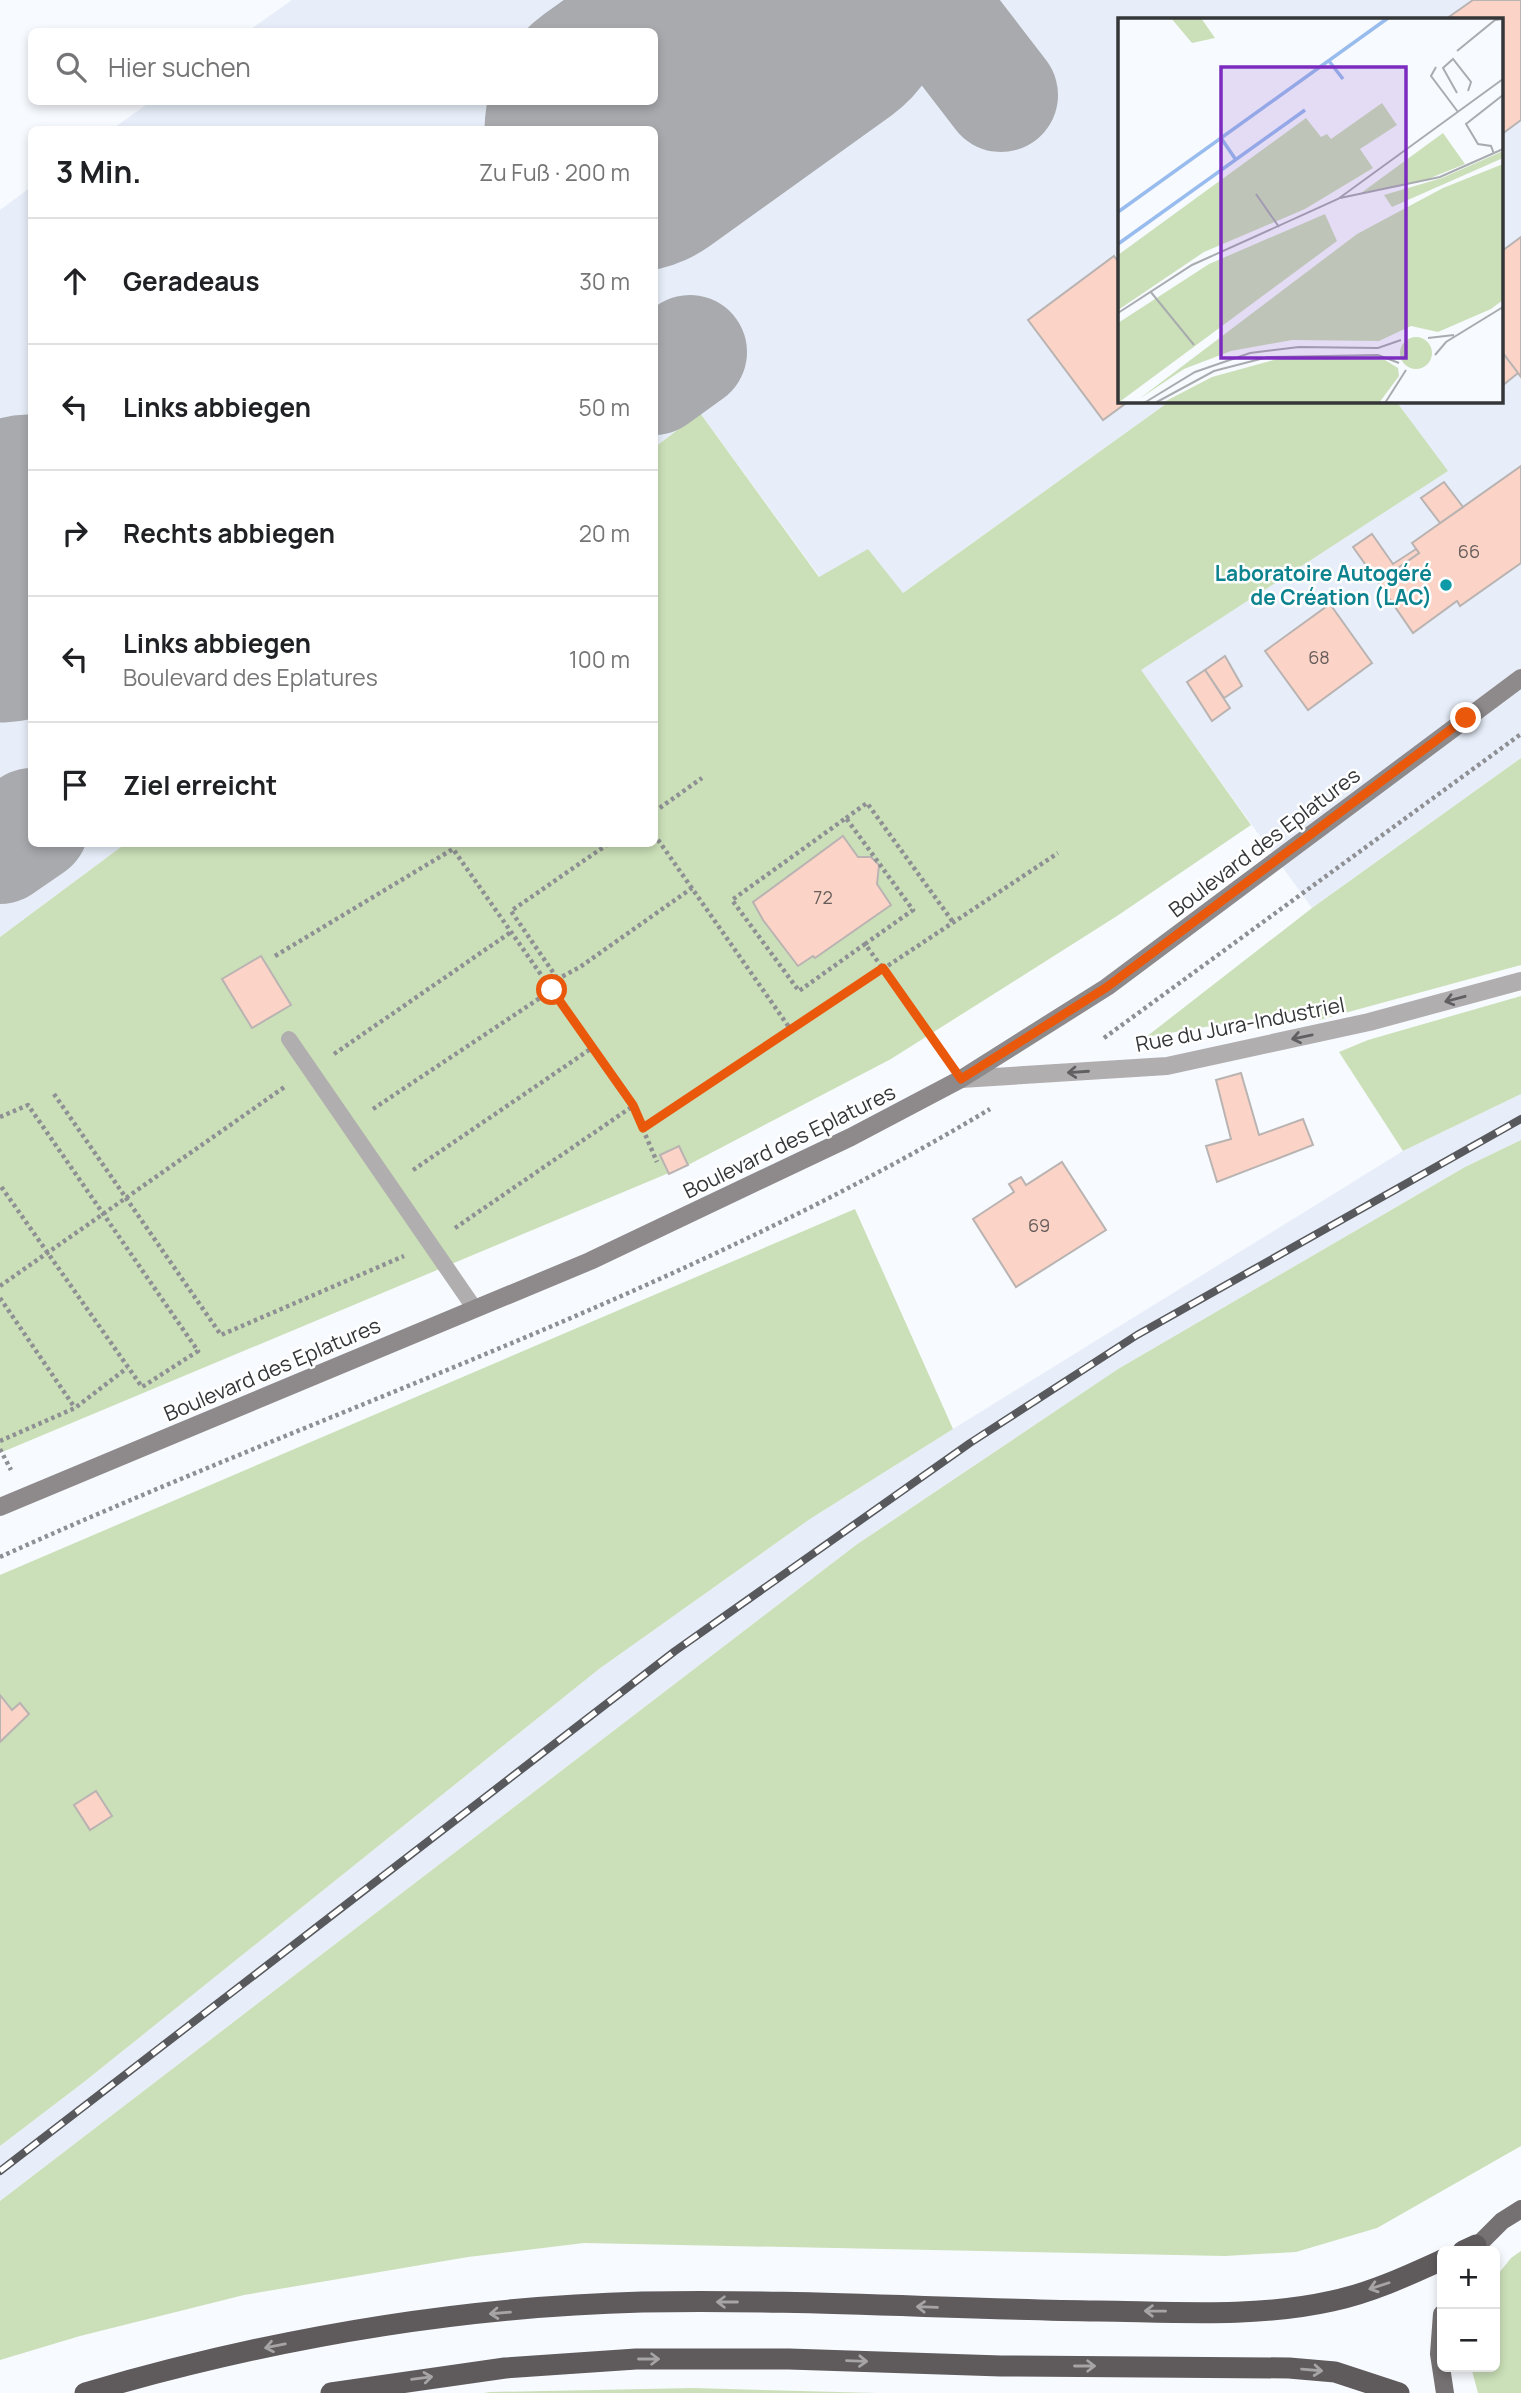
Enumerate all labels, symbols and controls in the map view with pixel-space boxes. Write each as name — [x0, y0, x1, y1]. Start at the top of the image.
inset map — [1118, 18, 1504, 402]
search box — [28, 28, 658, 105]
icon: search — [52, 48, 90, 86]
text: Hier suchen — [108, 49, 251, 85]
text: 3 Min. — [56, 151, 141, 192]
text: Zu Fuß · 200 m — [479, 156, 630, 188]
icon: ahead — [56, 262, 94, 300]
text: Geradeaus — [123, 263, 259, 299]
text: 30 m — [579, 265, 630, 297]
icon: left — [56, 388, 94, 426]
text: Links abbiegen — [123, 389, 311, 425]
text: 50 m — [579, 391, 630, 423]
icon: right — [56, 514, 94, 552]
text: Rechts abbiegen — [123, 515, 335, 551]
text: 20 m — [579, 517, 630, 549]
house number: 66 — [1458, 539, 1480, 563]
place label: Laboratoire Autogéré de Création (LAC) — [1215, 559, 1432, 611]
marker: Laboratoire Autogéré de Création (LAC) — [1438, 577, 1454, 593]
text: Links abbiegen — [123, 625, 311, 661]
icon: left — [56, 640, 94, 678]
text: 100 m — [569, 643, 630, 675]
house number: 68 — [1308, 645, 1330, 669]
text: Boulevard des Eplatures — [123, 661, 378, 693]
route end — [1450, 702, 1481, 733]
street label: Boulevard des Eplatures — [1163, 761, 1365, 923]
icon: arrive — [56, 766, 94, 804]
text: Ziel erreicht — [123, 767, 277, 803]
house number: 72 — [813, 885, 833, 909]
route start — [536, 974, 567, 1005]
street label: Rue du Jura-Industriel — [1133, 990, 1347, 1058]
one-way arrow — [1444, 993, 1466, 1006]
one-way arrow — [1291, 1031, 1314, 1044]
one-way arrow — [1067, 1066, 1090, 1079]
street label: Boulevard des Eplatures — [678, 1077, 900, 1205]
house number: 69 — [1028, 1213, 1050, 1237]
street label: Boulevard des Eplatures — [159, 1311, 385, 1427]
map controls — [1437, 2246, 1500, 2372]
button: + — [1437, 2246, 1500, 2309]
one-way arrow — [1369, 2281, 1391, 2294]
one-way arrow — [716, 2295, 739, 2309]
one-way arrow — [916, 2300, 939, 2313]
one-way arrow — [1143, 2305, 1166, 2318]
one-way arrow — [489, 2306, 512, 2319]
button: − — [1437, 2309, 1500, 2372]
one-way arrow — [264, 2340, 287, 2353]
one-way arrow — [637, 2352, 660, 2366]
one-way arrow — [845, 2354, 868, 2367]
one-way arrow — [1073, 2359, 1096, 2373]
one-way arrow — [1300, 2364, 1323, 2377]
one-way arrow — [411, 2372, 433, 2385]

